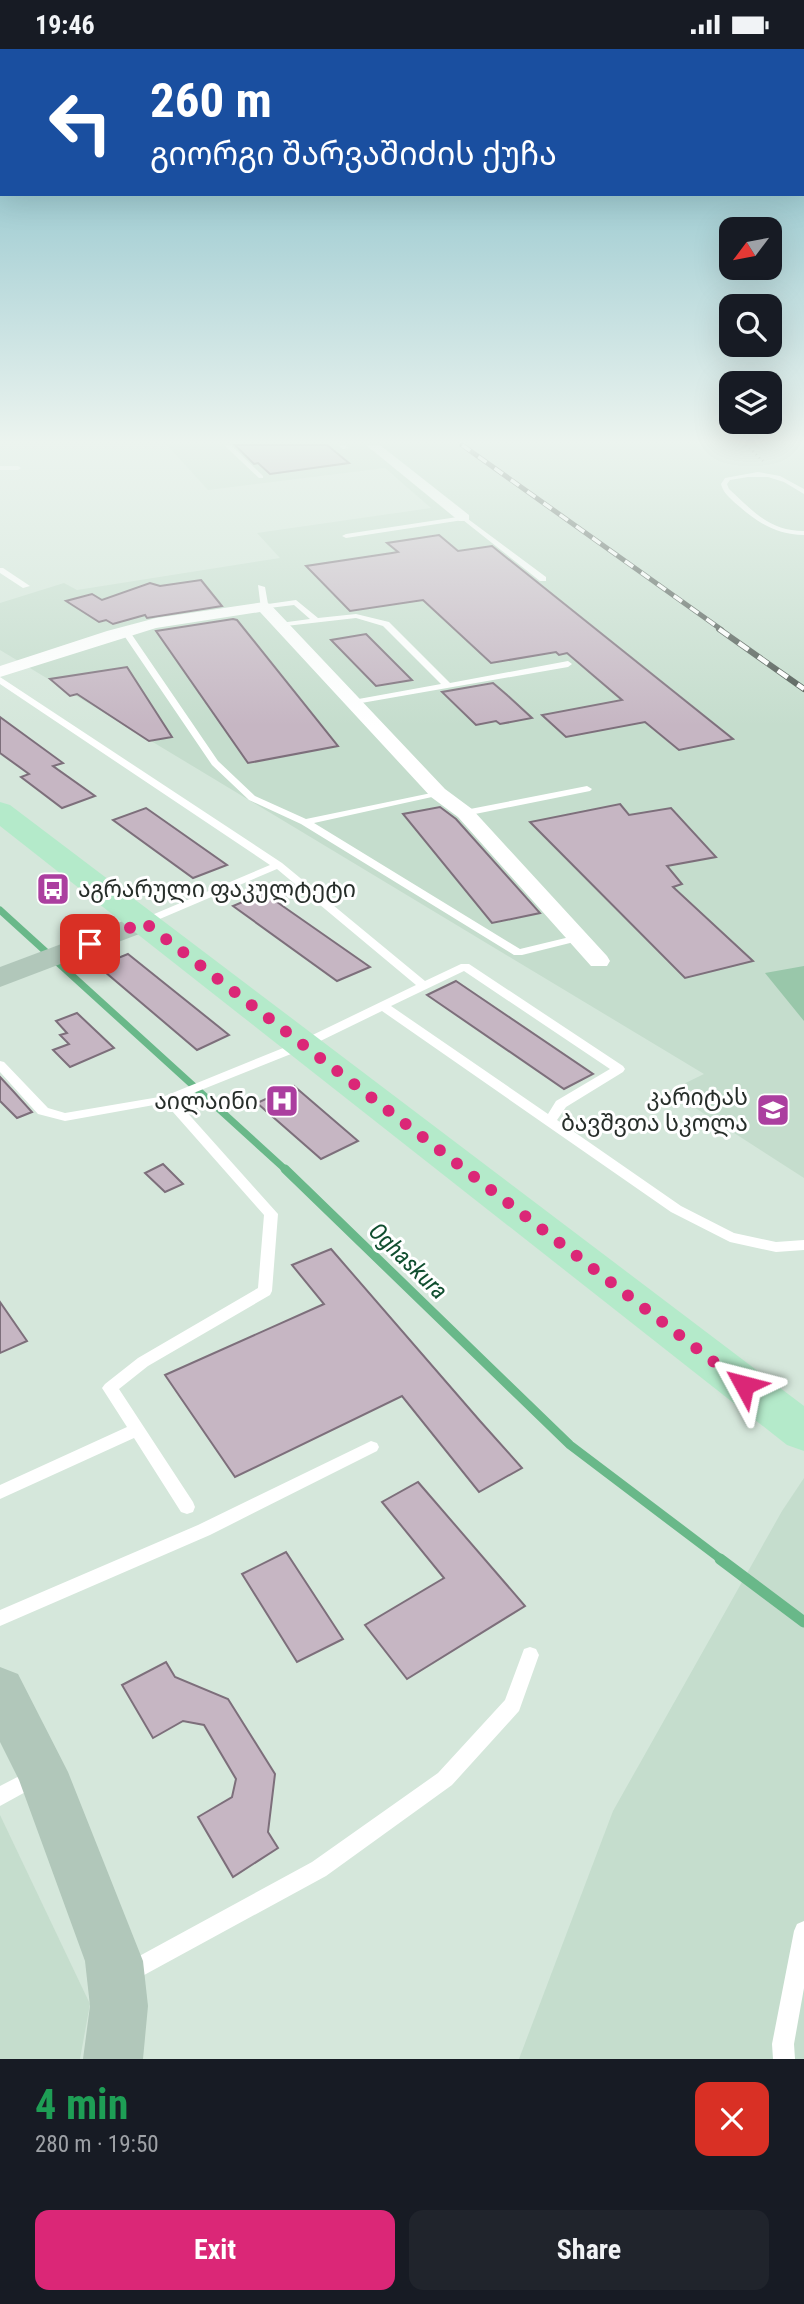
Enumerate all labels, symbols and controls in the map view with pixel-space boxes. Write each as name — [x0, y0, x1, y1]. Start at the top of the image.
text: 19:46 — [35, 10, 95, 40]
text: 260 m — [150, 72, 272, 129]
icon: left — [35, 77, 126, 168]
text: გიორგი შარვაშიძის ქუჩა — [150, 135, 557, 173]
north arrow — [719, 217, 782, 280]
map controls — [719, 217, 782, 434]
button: search — [719, 294, 782, 357]
button: layers — [719, 371, 782, 434]
bus stop icon: აგრარული ფაკულტეტი — [34, 870, 72, 908]
place label: აგრარული ფაკულტეტი — [78, 876, 356, 903]
pin — [60, 914, 120, 974]
icon: arrive — [71, 925, 109, 963]
hospital icon: აილაინი — [263, 1082, 301, 1120]
place label: კარიტას ბავშვთა სკოლა — [561, 1084, 748, 1137]
place label: აილაინი — [154, 1088, 258, 1115]
school or university icon: კარიტას ბავშვთა სკოლა — [754, 1091, 792, 1129]
water label: Oghaskura — [363, 1217, 453, 1305]
position arrow — [707, 1348, 781, 1422]
text: 4 min — [35, 2080, 128, 2129]
button: close — [695, 2082, 769, 2156]
text: 280 m · 19:50 — [35, 2131, 159, 2158]
button: Exit — [35, 2210, 395, 2290]
button: Share — [409, 2210, 769, 2290]

